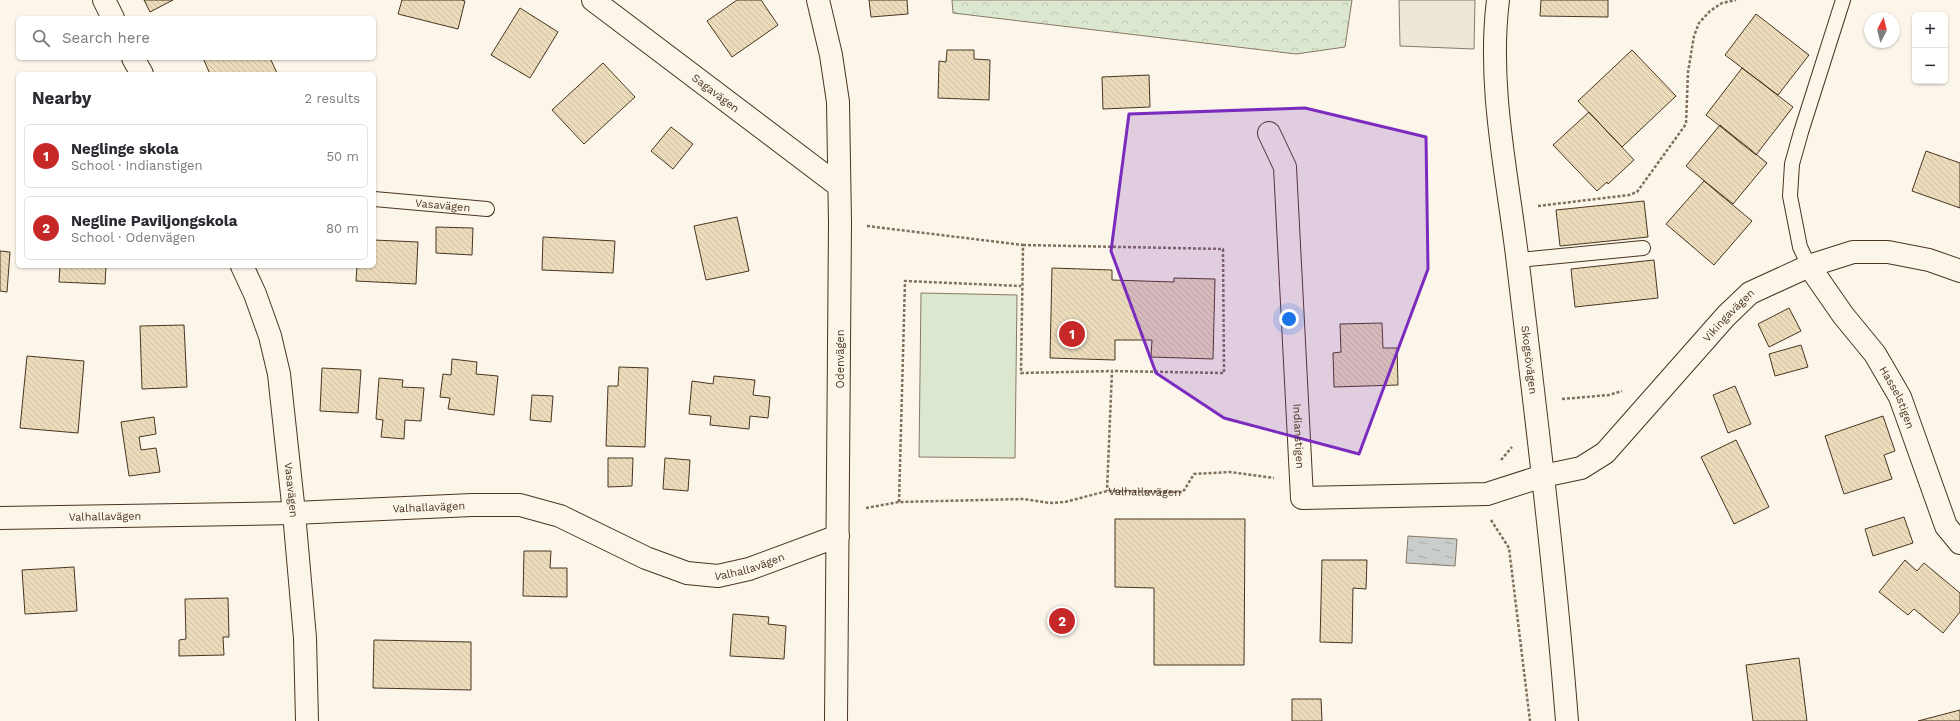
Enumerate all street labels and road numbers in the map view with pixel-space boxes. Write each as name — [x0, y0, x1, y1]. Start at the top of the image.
street label: Sagavägen — [690, 71, 742, 115]
street label: Vasavägen — [415, 196, 471, 214]
street label: Vikingavägen — [1700, 286, 1757, 344]
street label: Skogsövägen — [1519, 325, 1540, 395]
street label: Odenvägen — [834, 330, 847, 388]
street label: Hasselstigen — [1877, 364, 1917, 430]
street label: Indianstigen — [1291, 403, 1307, 469]
street label: Vasavägen — [282, 462, 301, 518]
street label: Valhallavägen — [1108, 485, 1181, 498]
street label: Valhallavägen — [392, 499, 465, 515]
street label: Valhallavägen — [68, 509, 141, 523]
street label: Valhallavägen — [714, 550, 786, 583]

